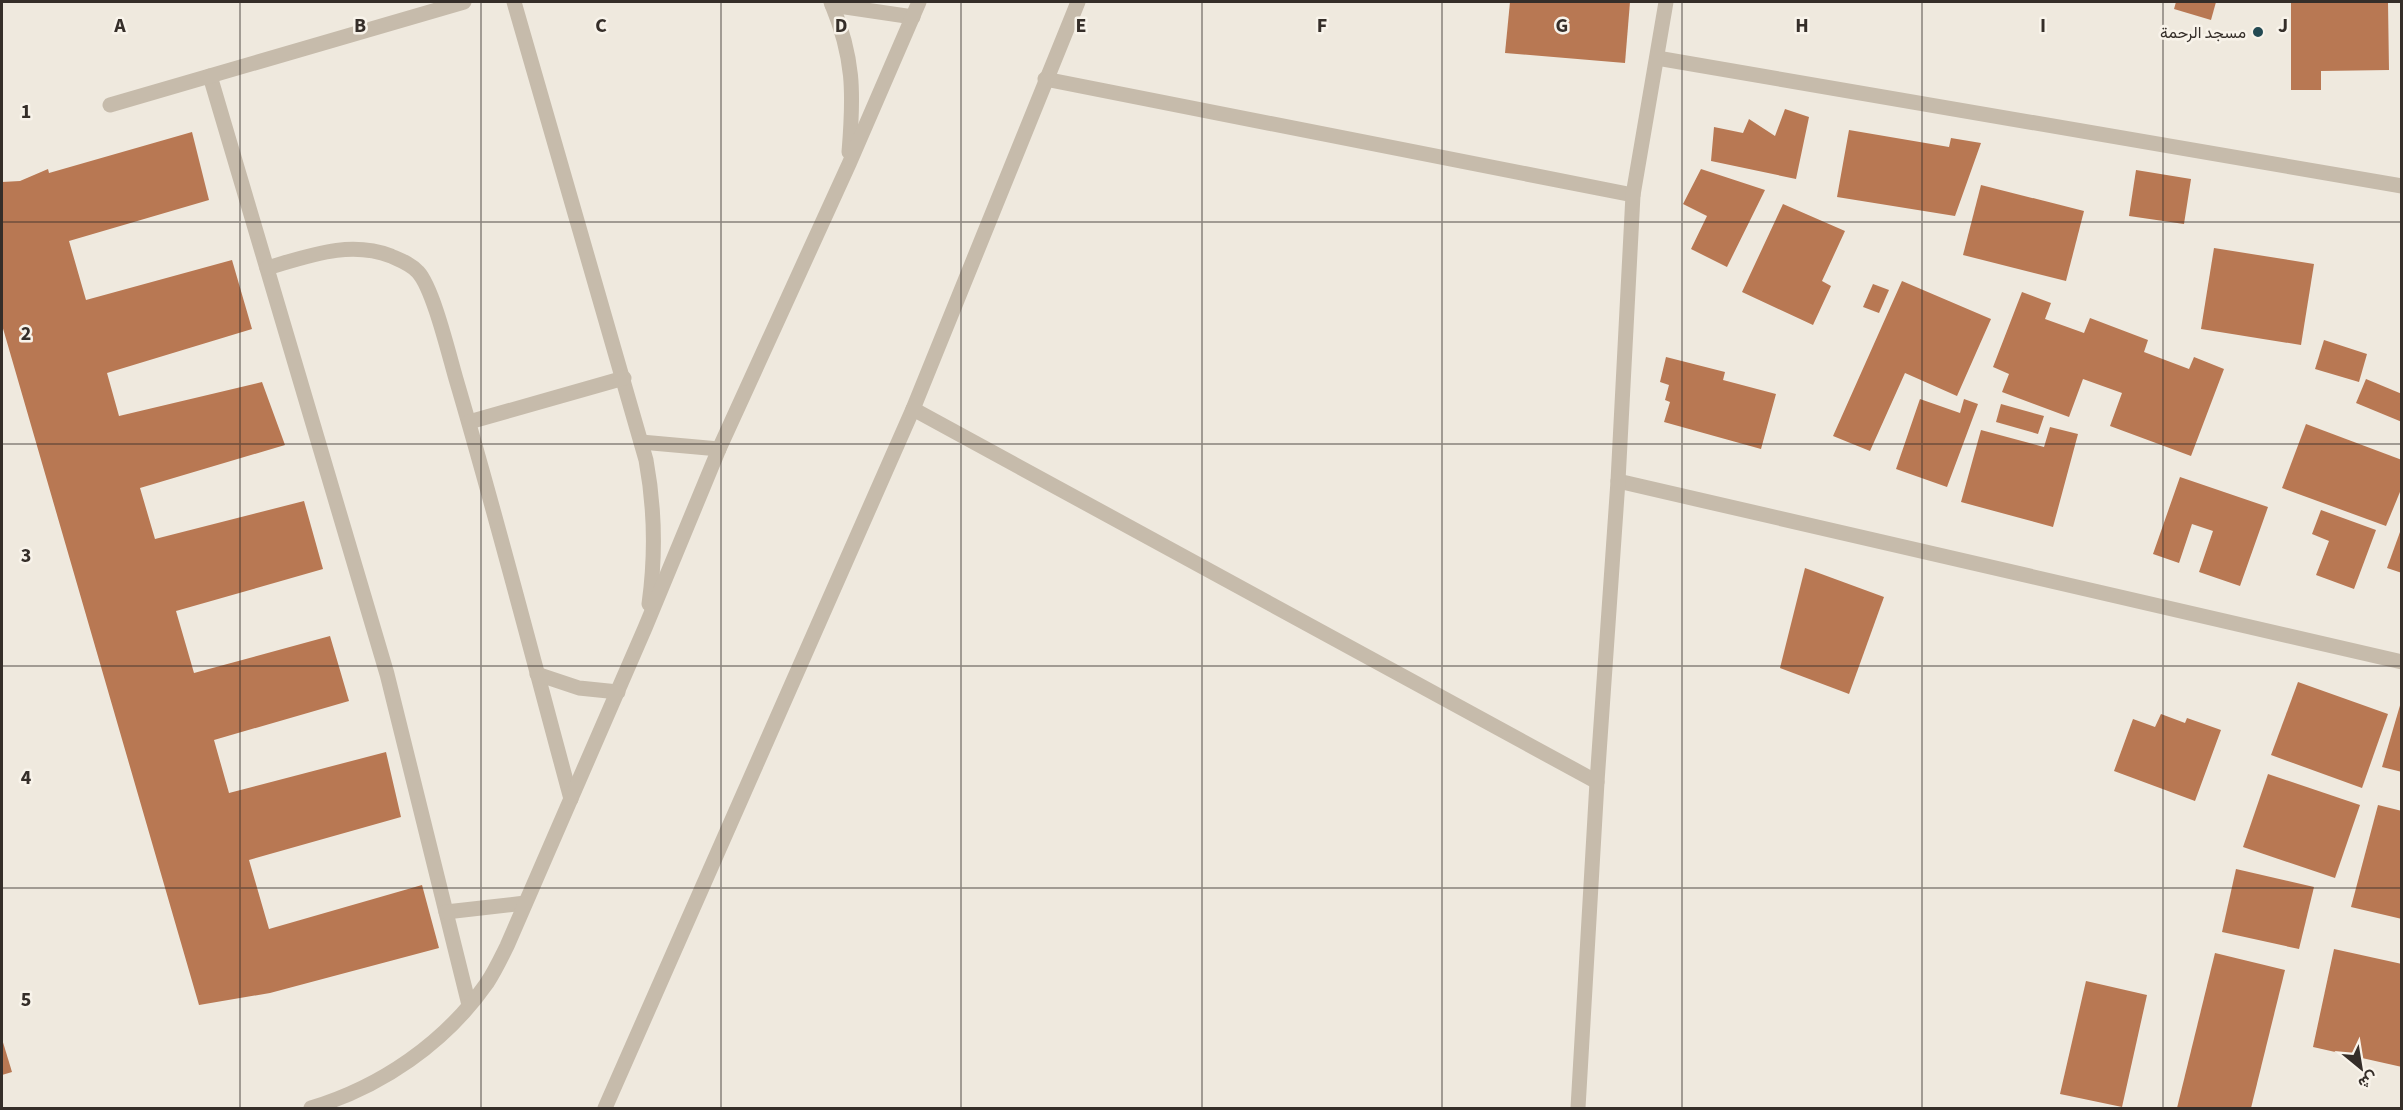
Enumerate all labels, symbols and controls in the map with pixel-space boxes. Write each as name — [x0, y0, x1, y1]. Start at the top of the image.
text: A — [113, 12, 126, 40]
text: B — [354, 12, 366, 40]
text: C — [595, 12, 607, 40]
text: D — [835, 12, 847, 40]
text: E — [1076, 12, 1086, 40]
text: F — [1317, 12, 1327, 40]
text: G — [1556, 12, 1568, 40]
text: H — [1795, 12, 1809, 40]
text: I — [2040, 12, 2046, 40]
text: J — [2278, 12, 2288, 40]
place label: مسجد الرحمة — [2160, 22, 2246, 44]
marker: مسجد الرحمة — [2251, 25, 2265, 39]
text: 1 — [21, 98, 31, 126]
text: 2 — [21, 320, 31, 348]
text: 3 — [21, 542, 31, 570]
text: 4 — [21, 764, 32, 792]
text: 5 — [21, 986, 31, 1014]
north arrow — [2331, 1038, 2391, 1098]
text: ش — [2354, 1066, 2382, 1094]

